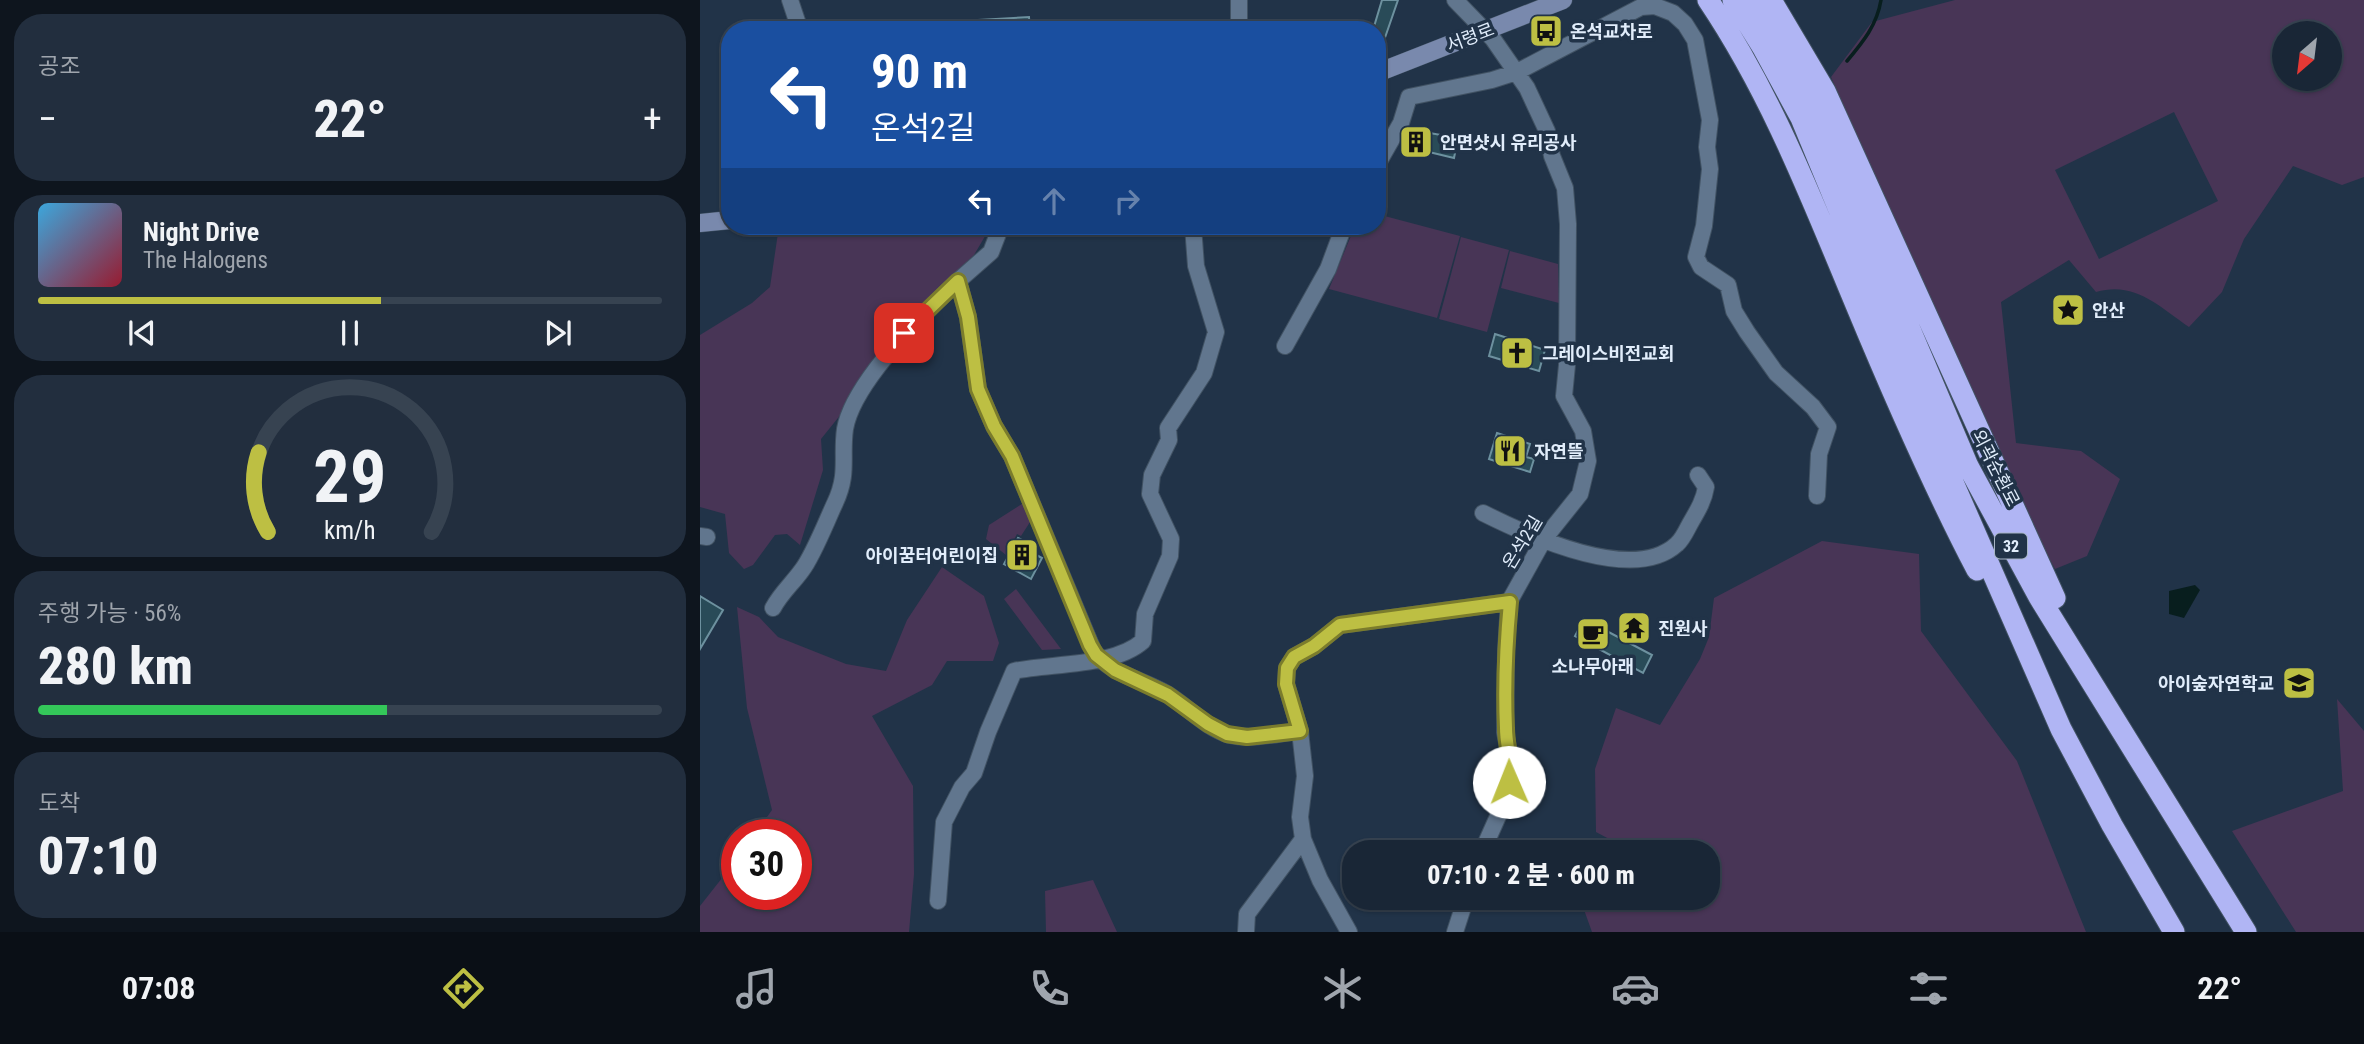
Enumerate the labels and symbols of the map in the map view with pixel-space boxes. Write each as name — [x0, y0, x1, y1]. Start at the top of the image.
bus stop icon: 온석교차로 — [1527, 12, 1565, 50]
street label: 서령로 — [1443, 18, 1497, 56]
place label: 온석교차로 — [1570, 21, 1653, 42]
north arrow — [2272, 21, 2342, 91]
building icon: 안면샷시 유리공사 — [1397, 123, 1435, 161]
place label: 안면샷시 유리공사 — [1440, 132, 1577, 153]
place icon: 안산 — [2049, 291, 2087, 329]
place label: 안산 — [2092, 300, 2126, 321]
pin — [874, 303, 934, 363]
church icon: 그레이스비전교회 — [1498, 334, 1536, 372]
place label: 그레이스비전교회 — [1542, 343, 1674, 364]
street label: 외곽순환로 — [1968, 426, 2024, 510]
restaurant icon: 자연뜰 — [1491, 432, 1529, 470]
place label: 자연뜰 — [1534, 441, 1584, 462]
street label: 온석2길 — [1498, 511, 1546, 573]
road number: 32 — [1995, 534, 2027, 558]
building icon: 아이꿈터어린이집 — [1003, 536, 1041, 574]
place label: 아이꿈터어린이집 — [866, 545, 998, 566]
temple icon: 진원사 — [1615, 609, 1653, 647]
cafe icon: 소나무아래 — [1574, 615, 1612, 653]
place label: 진원사 — [1658, 618, 1708, 639]
place label: 소나무아래 — [1552, 656, 1634, 677]
school or university icon: 아이숲자연학교 — [2280, 664, 2318, 702]
place label: 아이숲자연학교 — [2158, 673, 2274, 694]
position arrow — [1472, 745, 1546, 819]
speed limit sign: 30 — [721, 819, 812, 910]

